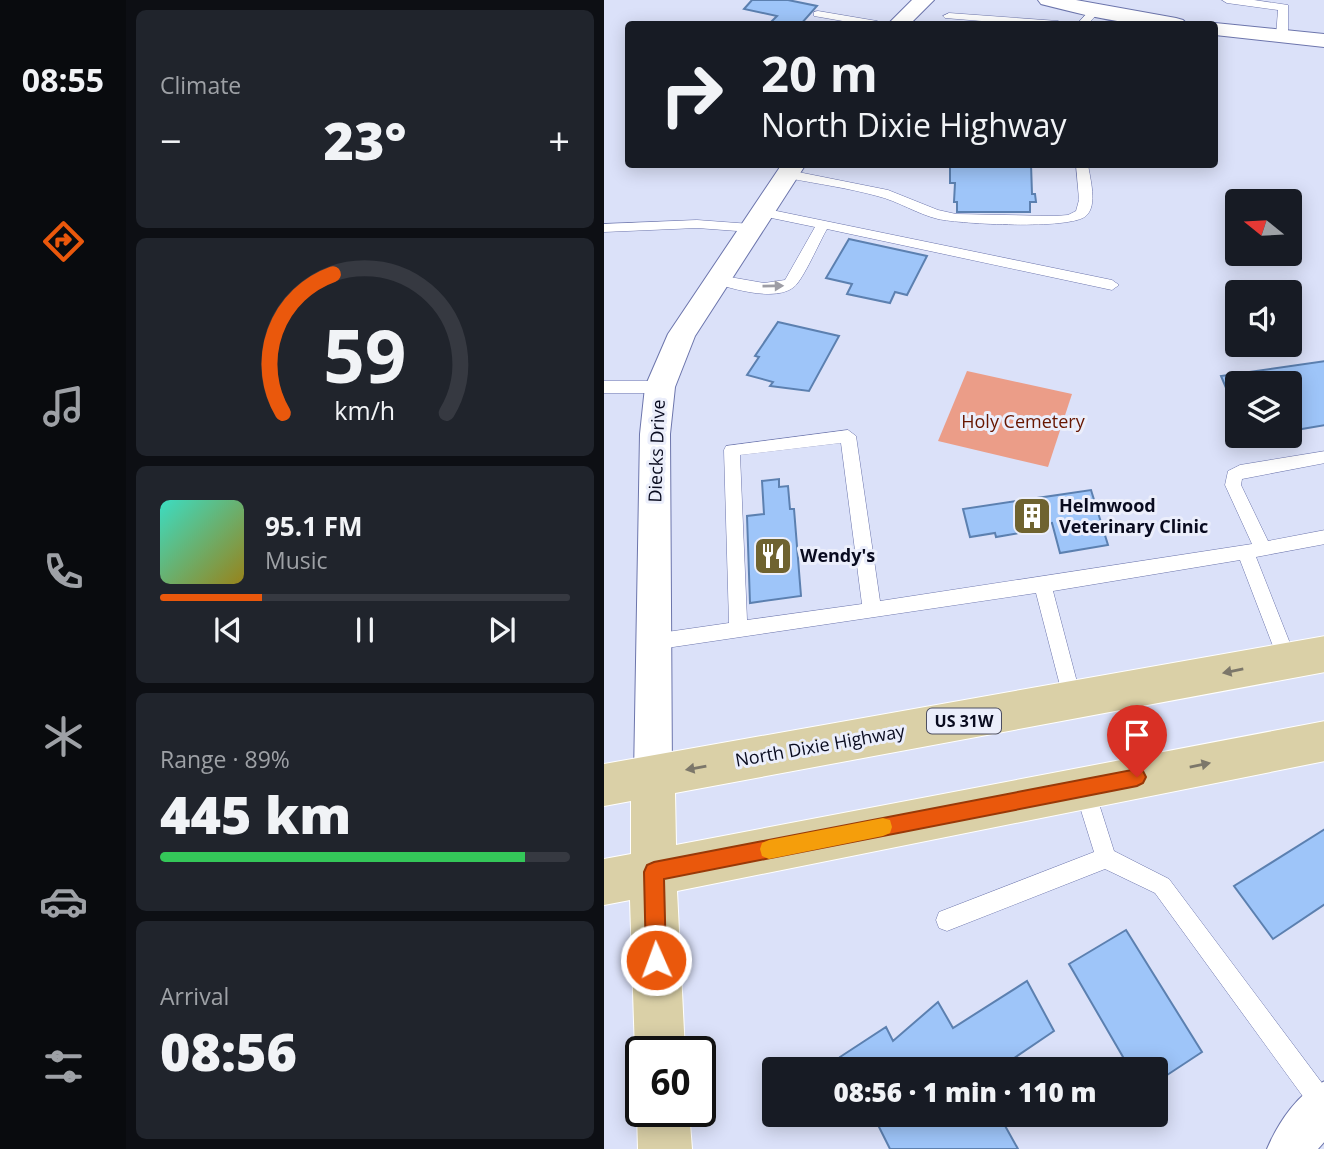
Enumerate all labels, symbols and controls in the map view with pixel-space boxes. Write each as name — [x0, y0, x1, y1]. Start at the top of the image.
text: 20 m — [761, 40, 878, 106]
icon: right — [646, 49, 737, 140]
text: 08:55 — [22, 58, 104, 101]
text: Climate — [160, 69, 241, 101]
text: North Dixie Highway — [761, 103, 1066, 146]
text: 23° — [324, 104, 406, 175]
text: − — [160, 114, 182, 166]
text: + — [548, 114, 570, 166]
north arrow — [1225, 189, 1302, 266]
map controls — [1225, 189, 1302, 448]
icon: directions — [39, 217, 88, 266]
button: sound — [1225, 280, 1302, 357]
one-way arrow — [762, 281, 784, 292]
text: 59 — [323, 305, 407, 404]
button: layers — [1225, 371, 1302, 448]
icon: music — [39, 382, 88, 431]
text: km/h — [335, 392, 395, 426]
street label: Diecks Drive — [642, 399, 670, 503]
park label: Holy Cemetery — [961, 409, 1086, 433]
place label: Helmwood Veterinary Clinic — [1059, 493, 1208, 538]
building icon: Helmwood Veterinary Clinic — [1011, 495, 1053, 537]
text: 95.1 FM — [265, 508, 363, 544]
restaurant icon: Wendy's — [752, 535, 794, 577]
place label: Wendy's — [800, 543, 875, 567]
text: Music — [265, 544, 328, 576]
icon: phone — [39, 547, 88, 596]
icon: previous — [209, 611, 247, 649]
icon: pause — [346, 611, 384, 649]
icon: next — [483, 611, 521, 649]
one-way arrow — [1222, 666, 1244, 677]
pin — [1107, 705, 1167, 777]
road number: US 31W — [927, 708, 1001, 734]
icon: climate — [39, 712, 88, 761]
icon: arrive — [1118, 716, 1156, 754]
street label: North Dixie Highway — [733, 718, 907, 772]
text: Range · 89% — [160, 743, 290, 775]
one-way arrow — [1189, 759, 1211, 770]
one-way arrow — [685, 763, 707, 774]
text: 445 km — [160, 778, 351, 849]
icon: car — [39, 877, 88, 926]
position arrow — [619, 923, 693, 997]
text: Arrival — [160, 980, 229, 1012]
text: 08:56 — [160, 1015, 297, 1086]
speed limit sign: 60 — [625, 1036, 716, 1127]
icon: filters — [39, 1042, 88, 1091]
text: 08:56 · 1 min · 110 m — [834, 1074, 1096, 1110]

